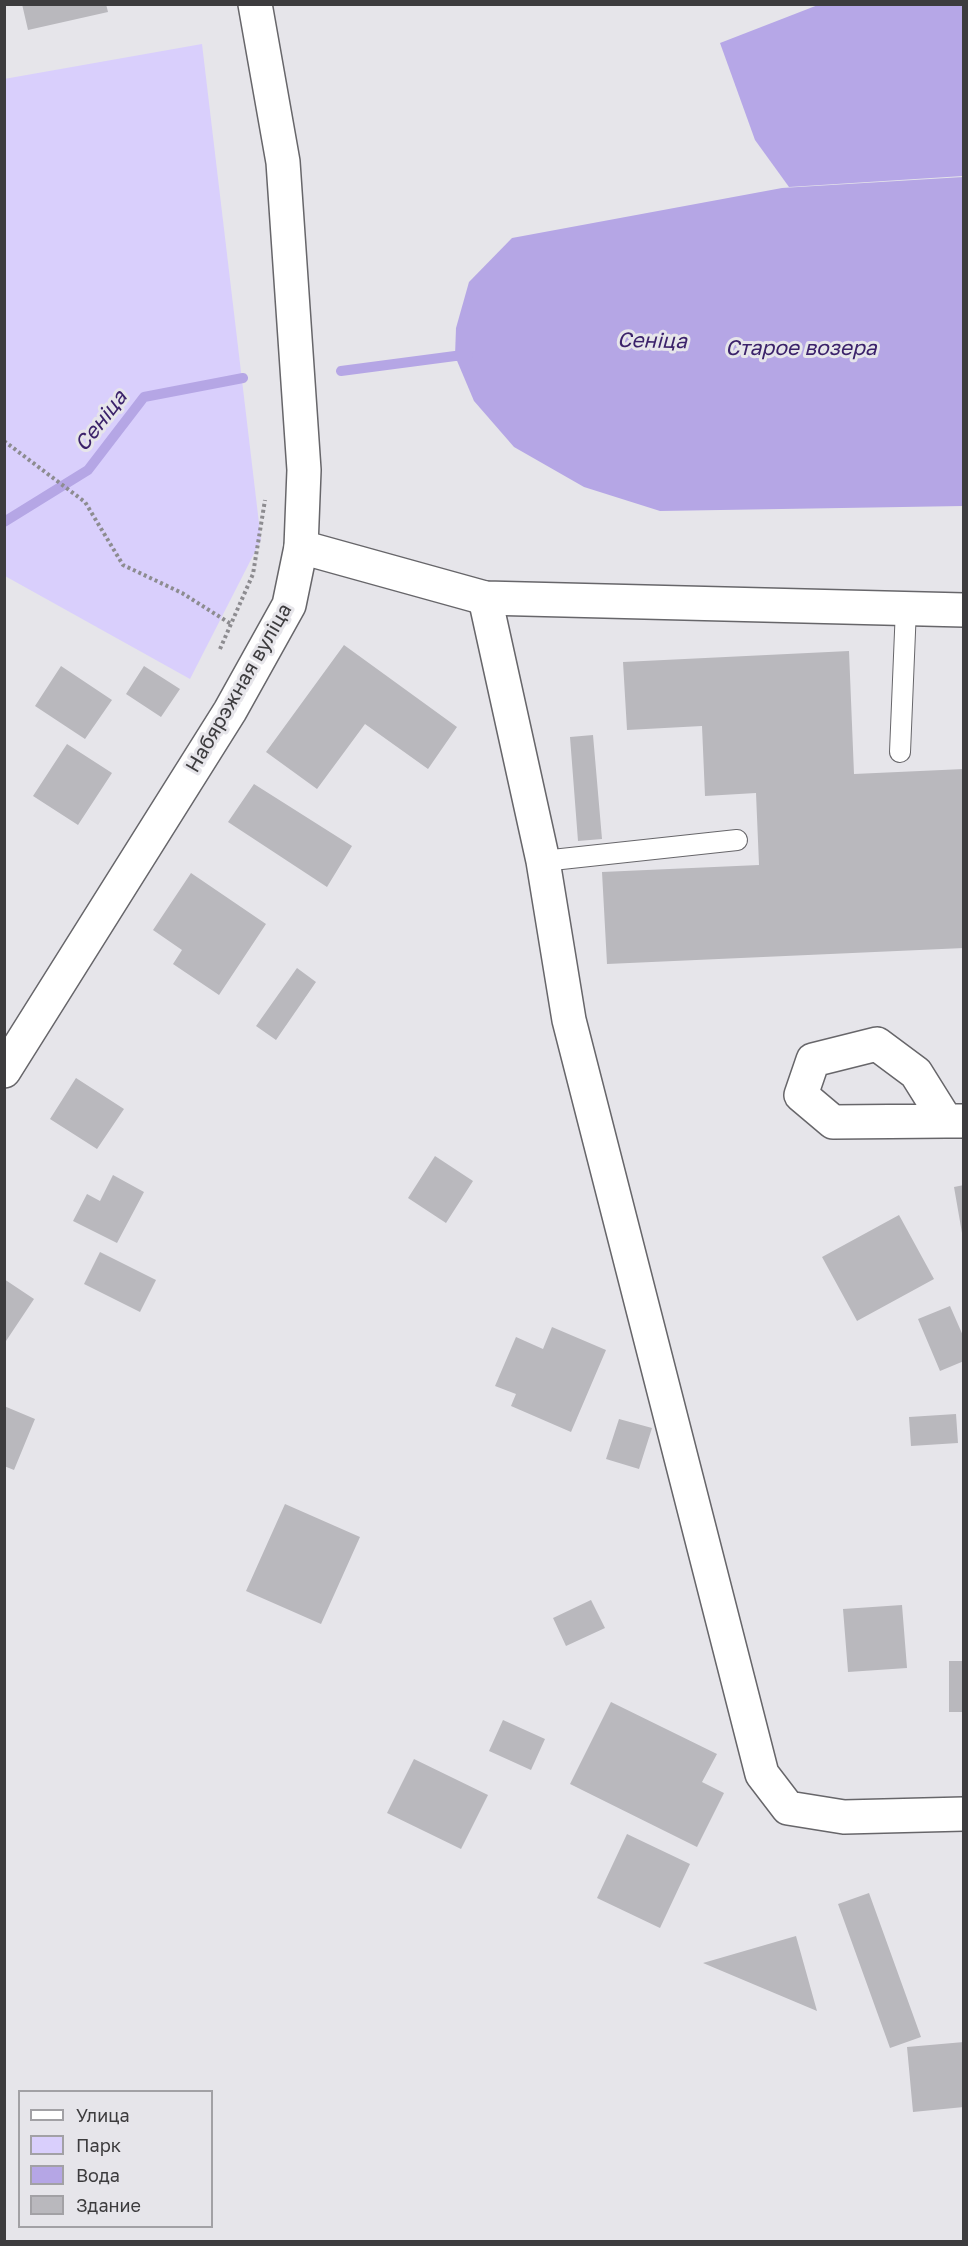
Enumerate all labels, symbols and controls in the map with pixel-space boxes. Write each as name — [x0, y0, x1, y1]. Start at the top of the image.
water label: Сеніца — [617, 328, 687, 354]
water label: Старое возера — [725, 335, 877, 361]
water label: Сеніца — [70, 386, 132, 456]
street label: Набярэжная вуліца — [181, 599, 297, 777]
legend — [18, 2090, 213, 2228]
text: Улица — [76, 2104, 130, 2126]
text: Парк — [76, 2134, 121, 2156]
text: Вода — [76, 2164, 120, 2186]
text: Здание — [76, 2194, 141, 2216]

